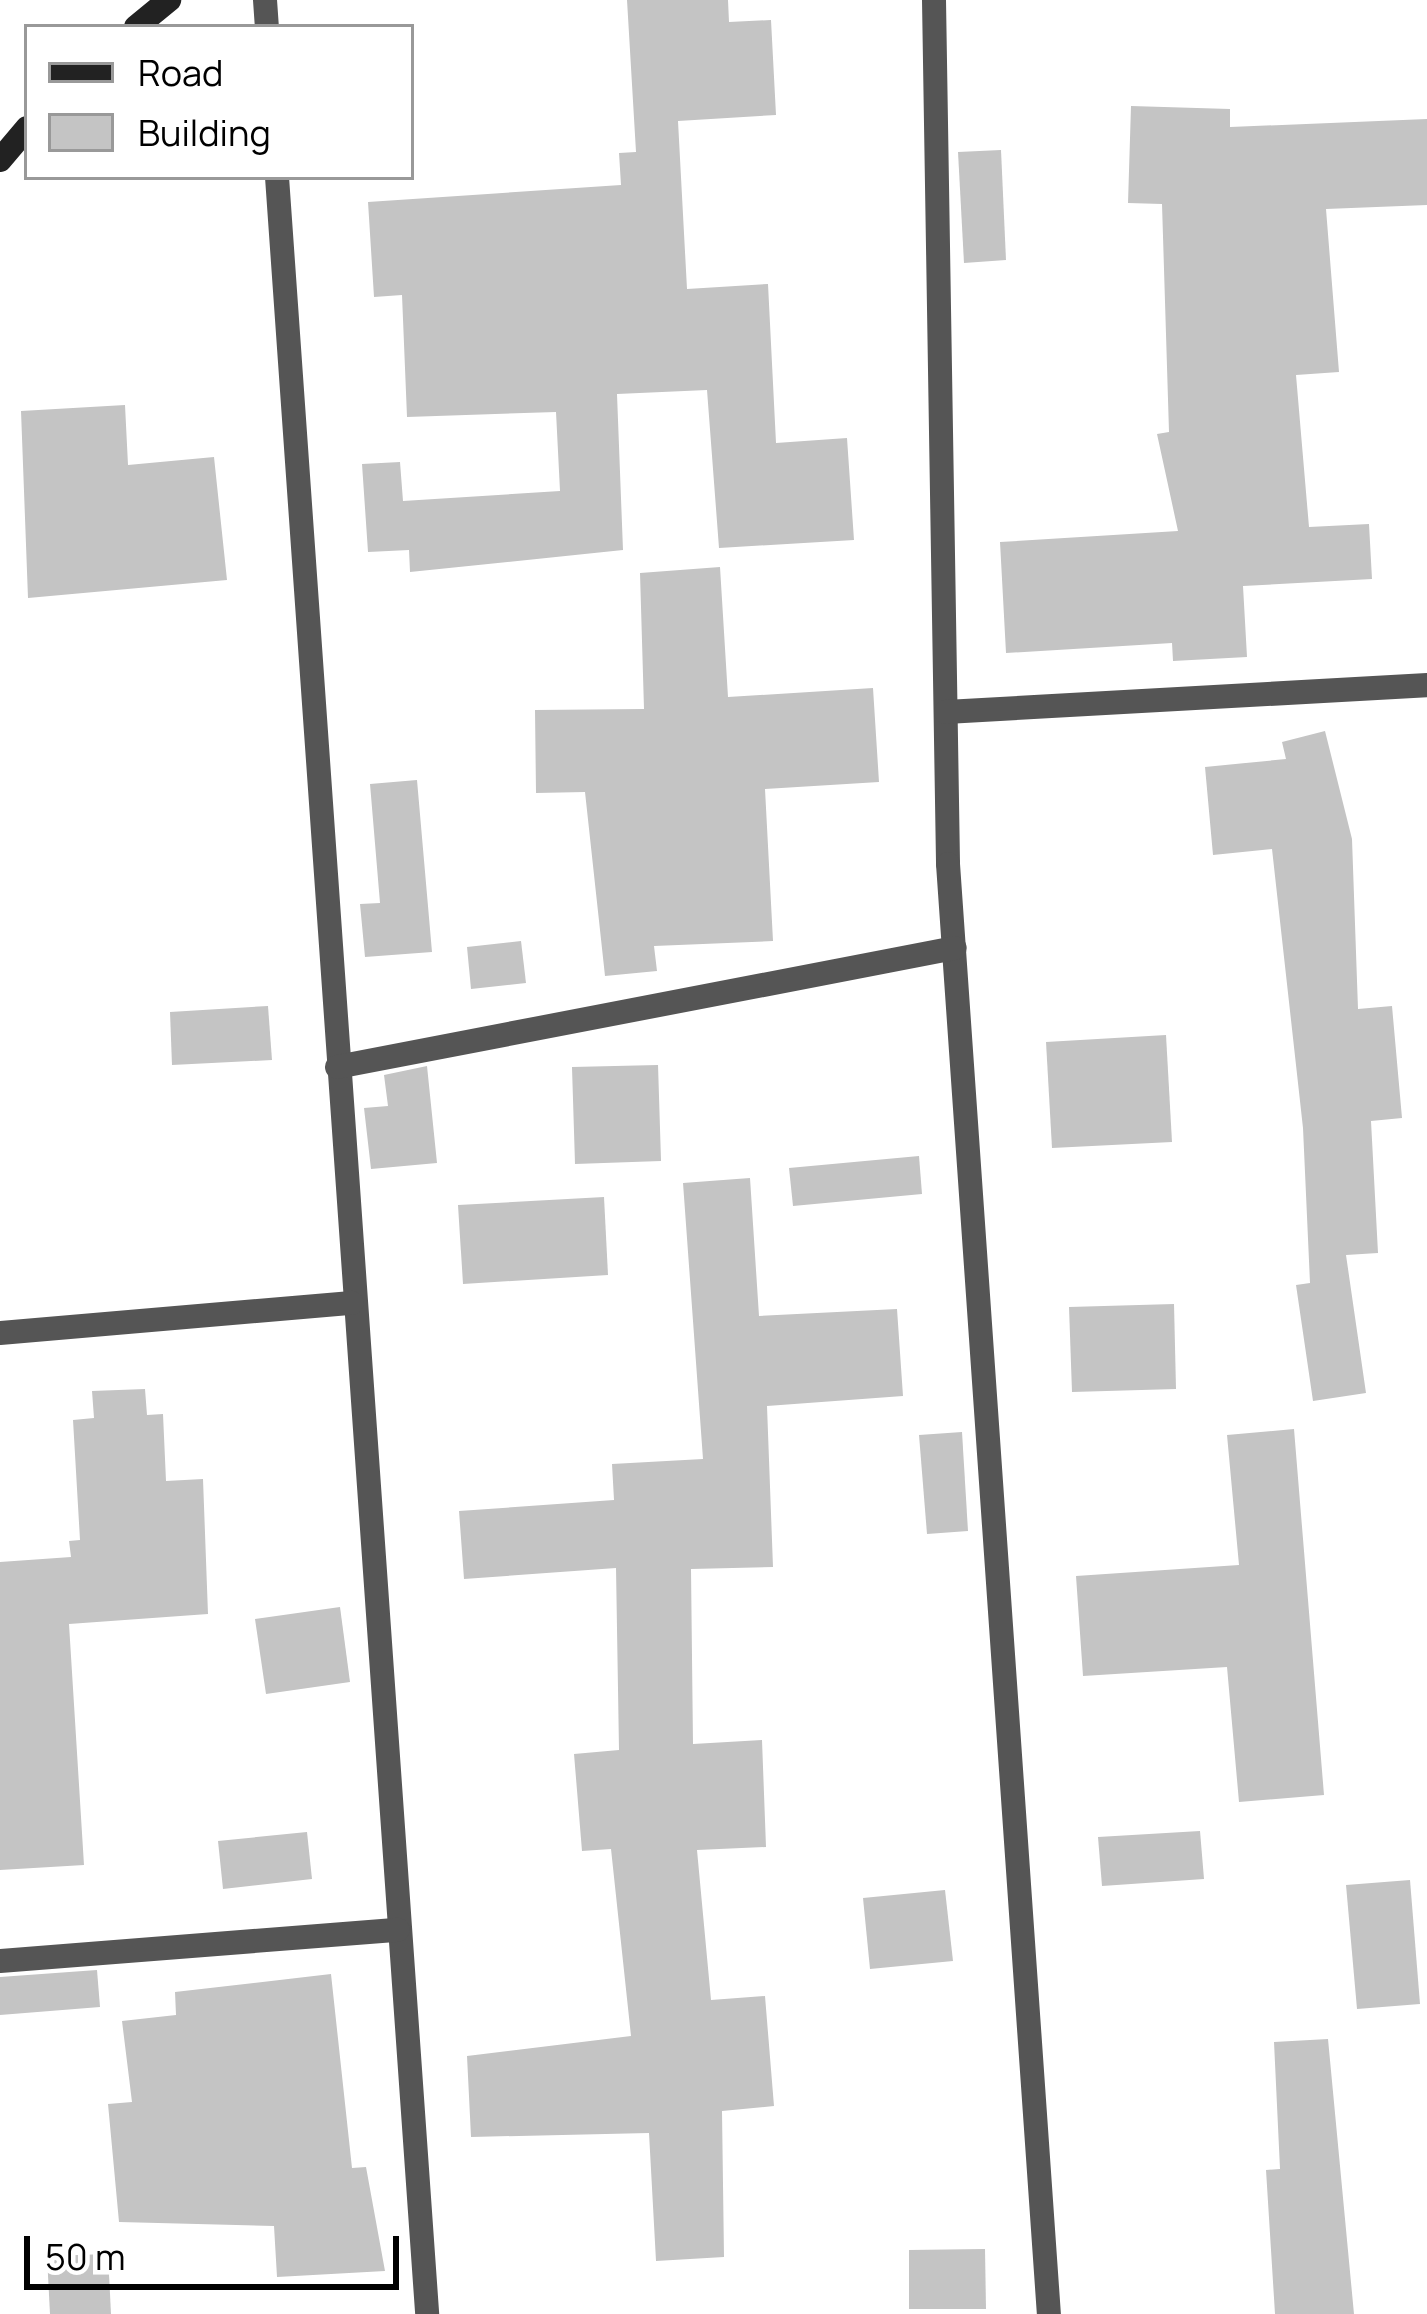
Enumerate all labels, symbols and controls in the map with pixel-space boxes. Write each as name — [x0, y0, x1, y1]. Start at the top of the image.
legend — [24, 24, 414, 180]
text: Road — [138, 48, 223, 97]
text: Building — [138, 108, 271, 157]
scale bar — [30, 2212, 405, 2286]
text: 50 m — [45, 2232, 125, 2281]

